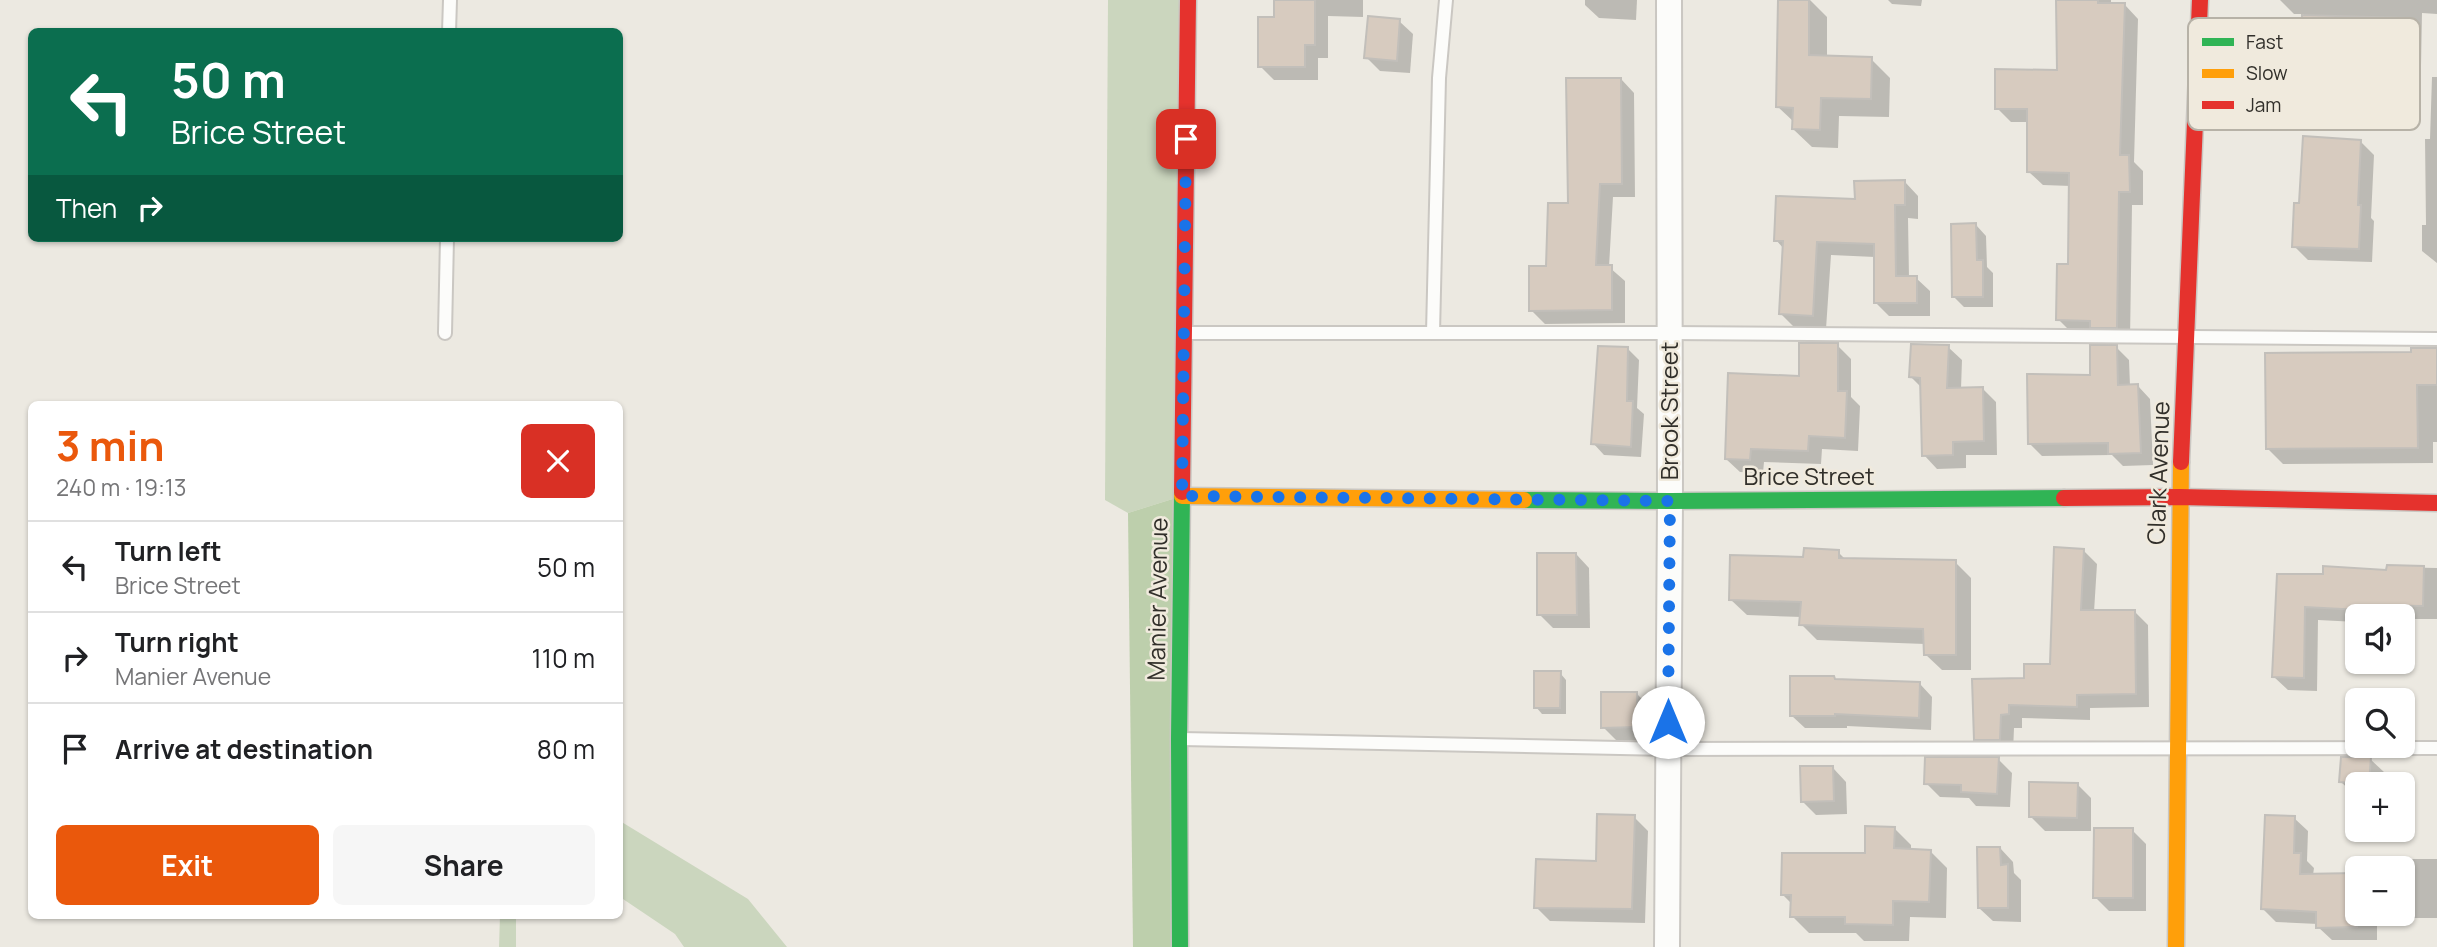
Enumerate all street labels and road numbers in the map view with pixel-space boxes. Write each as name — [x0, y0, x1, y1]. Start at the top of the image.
street label: Brook Street — [1652, 342, 1685, 480]
street label: Clark Avenue — [2139, 401, 2176, 545]
street label: Brice Street — [1743, 459, 1875, 492]
street label: Manier Avenue — [1139, 517, 1174, 681]

